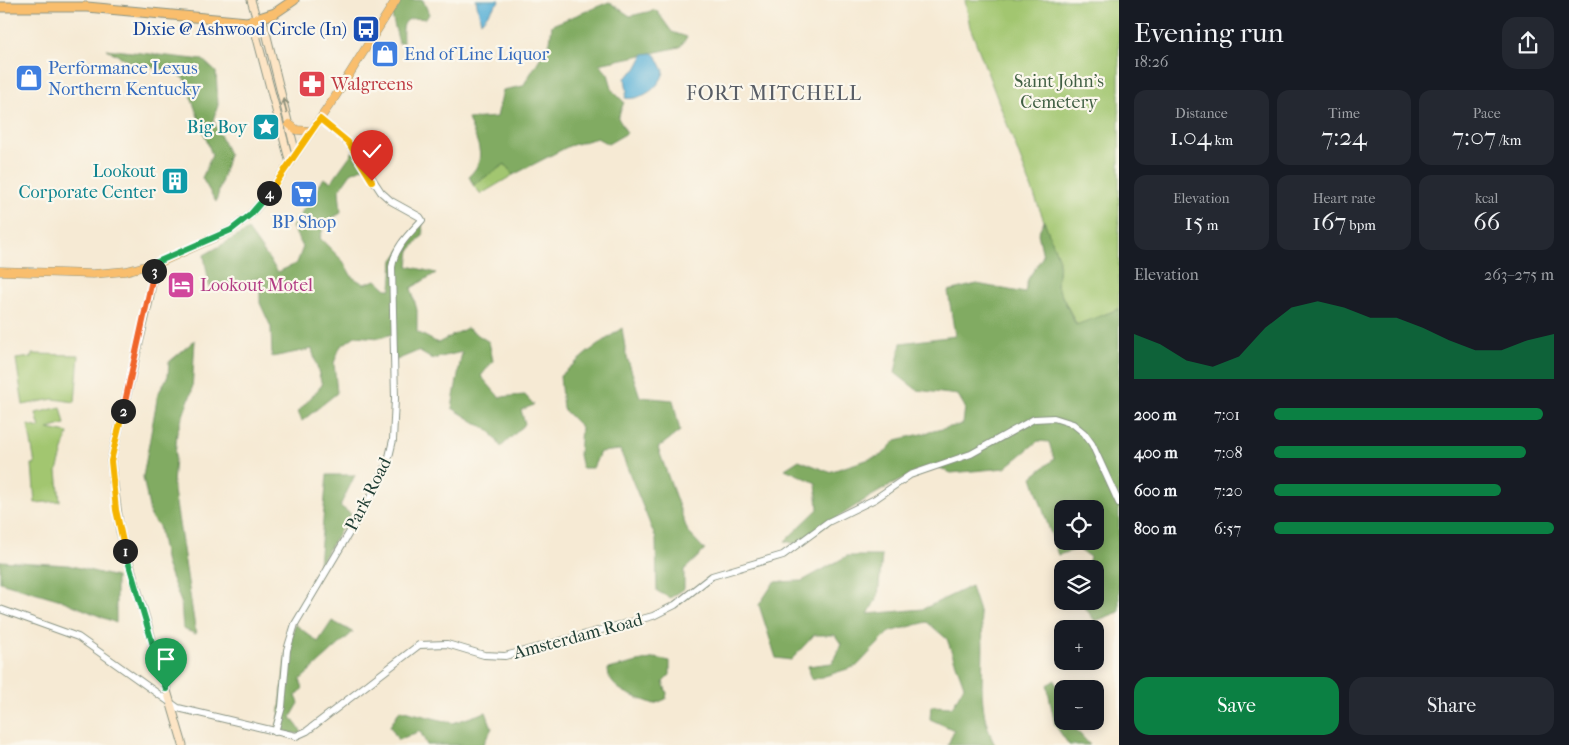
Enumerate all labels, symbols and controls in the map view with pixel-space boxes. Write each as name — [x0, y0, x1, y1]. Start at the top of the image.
bus stop icon: Dixie @ Ashwood Circle (In) — [351, 14, 381, 44]
text: Evening run — [1134, 16, 1284, 49]
button: share — [1502, 17, 1554, 69]
place label: Dixie @ Ashwood Circle (In) — [133, 19, 347, 40]
shop icon: End of Line Liquor — [370, 39, 400, 69]
place label: End of Line Liquor — [404, 44, 550, 65]
text: 18:26 — [1134, 52, 1169, 71]
place label: Performance Lexus Northern Kentucky — [48, 58, 202, 100]
shop icon: Performance Lexus Northern Kentucky — [14, 63, 44, 93]
pharmacy icon: Walgreens — [297, 69, 327, 99]
park label: Saint John’s Cemetery — [1014, 71, 1104, 113]
place label: Walgreens — [330, 74, 413, 95]
district label: FORT MITCHELL — [686, 82, 862, 105]
one-way arrow — [280, 99, 289, 115]
text: Distance — [1175, 105, 1228, 122]
text: Time — [1328, 105, 1360, 122]
text: Pace — [1473, 105, 1501, 122]
place icon: Big Boy — [251, 112, 281, 142]
place label: Big Boy — [187, 117, 248, 138]
text: 1.04 — [1169, 122, 1211, 151]
text: 7:24 — [1321, 122, 1367, 151]
text: 7:07 — [1452, 122, 1496, 151]
pin — [351, 130, 393, 181]
text: km — [1211, 132, 1233, 149]
text: /km — [1496, 132, 1521, 149]
icon: check — [358, 137, 386, 165]
place label: Lookout Corporate Center — [18, 161, 157, 203]
building icon: Lookout Corporate Center — [160, 166, 190, 196]
supermarket icon: BP Shop — [289, 179, 319, 209]
pin: 4 — [256, 180, 282, 206]
text: 4 — [265, 185, 274, 202]
text: Elevation — [1173, 190, 1230, 207]
text: Heart rate — [1313, 190, 1375, 207]
text: kcal — [1475, 190, 1498, 207]
text: 15 — [1184, 207, 1204, 236]
text: 167 — [1312, 207, 1346, 236]
text: 66 — [1473, 207, 1500, 236]
place label: BP Shop — [272, 212, 337, 233]
text: m — [1204, 217, 1218, 234]
text: bpm — [1346, 217, 1376, 234]
pin: 3 — [142, 258, 166, 284]
text: 3 — [152, 263, 157, 280]
text: Elevation — [1134, 265, 1199, 284]
text: 263–275 m — [1484, 265, 1554, 284]
hotel icon: Lookout Motel — [166, 270, 196, 300]
place label: Lookout Motel — [200, 275, 313, 296]
pin: 2 — [110, 398, 136, 424]
text: 2 — [120, 403, 127, 420]
text: 200 m — [1134, 405, 1177, 424]
text: 7:01 — [1214, 405, 1240, 424]
text: 400 m — [1134, 443, 1178, 462]
text: 7:08 — [1214, 443, 1242, 462]
street label: Park Road — [341, 454, 396, 535]
text: 600 m — [1134, 481, 1177, 500]
text: 7:20 — [1214, 481, 1243, 500]
map controls — [1054, 500, 1104, 730]
button: locate — [1054, 500, 1104, 550]
text: 800 m — [1134, 519, 1176, 538]
text: 6:57 — [1214, 519, 1241, 538]
pin: 1 — [112, 538, 138, 564]
text: 1 — [123, 543, 128, 560]
button: layers — [1054, 560, 1104, 610]
street label: Amsterdam Road — [510, 609, 645, 664]
button: + — [1054, 620, 1104, 670]
pin — [145, 638, 187, 689]
icon: arrive — [152, 645, 180, 673]
button: Save — [1134, 677, 1339, 735]
button: Share — [1349, 677, 1554, 735]
button: − — [1054, 680, 1104, 730]

